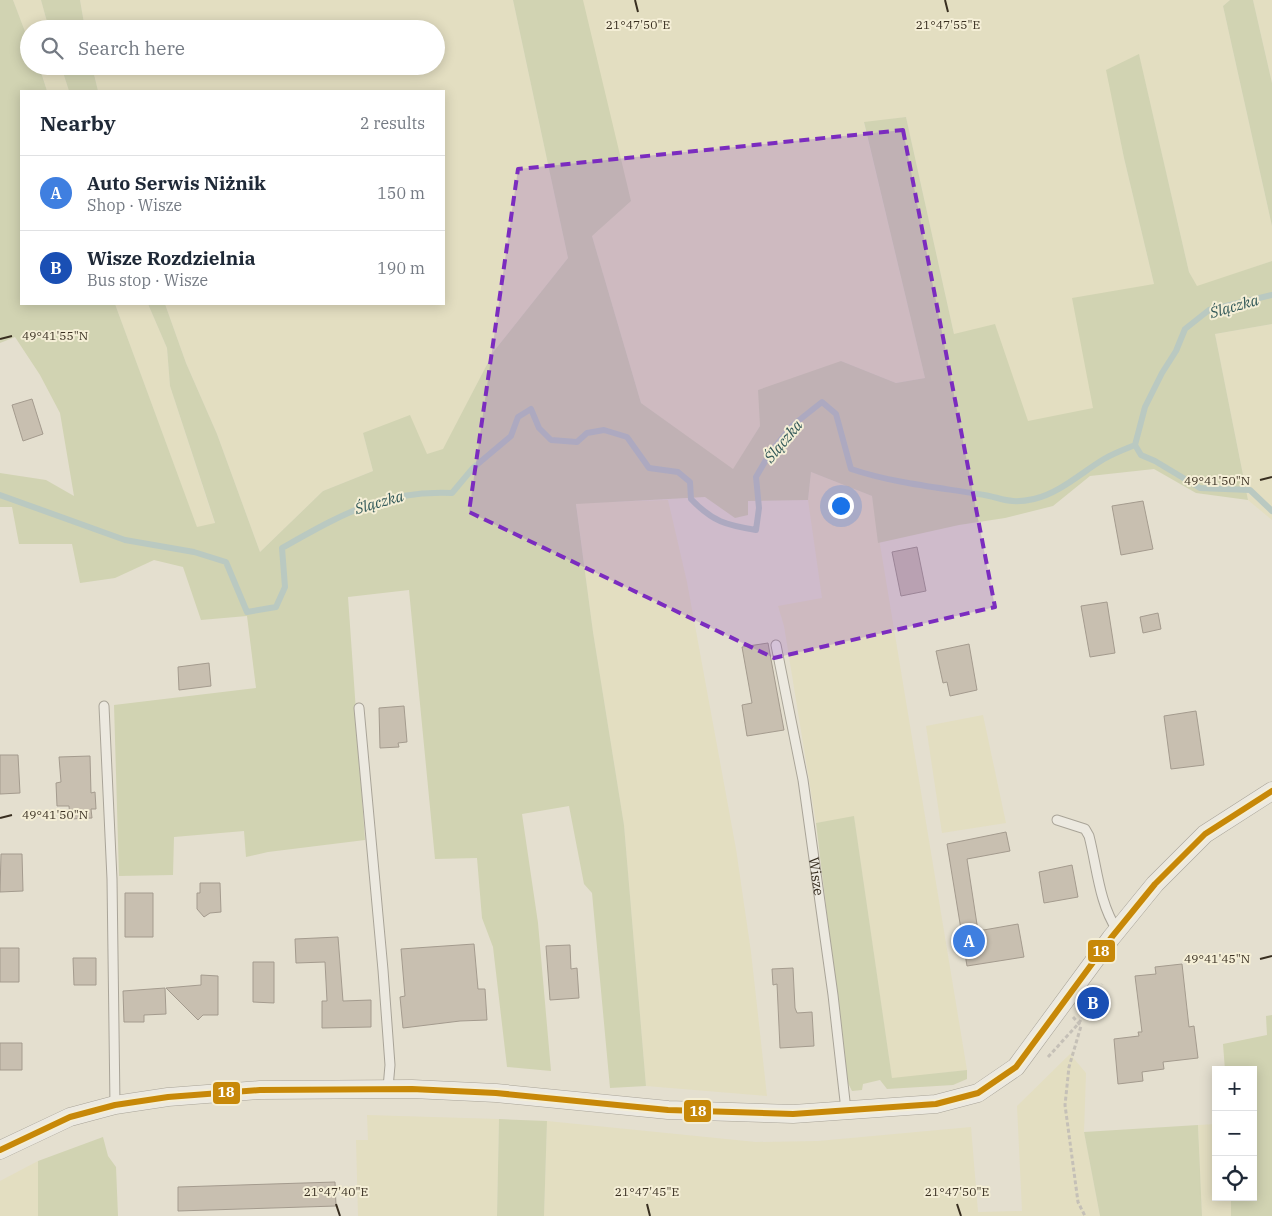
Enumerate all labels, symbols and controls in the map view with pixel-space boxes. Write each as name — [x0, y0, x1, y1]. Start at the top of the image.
text: 21°47'50"E — [606, 17, 670, 32]
text: 21°47'55"E — [916, 17, 980, 32]
search box — [20, 20, 445, 75]
icon: search — [38, 34, 66, 62]
text: Search here — [78, 36, 185, 60]
text: Nearby — [40, 109, 116, 137]
text: 2 results — [360, 113, 425, 133]
text: Auto Serwis Niżnik — [87, 171, 266, 195]
text: A — [50, 183, 62, 203]
text: 150 m — [377, 183, 425, 203]
text: Shop · Wisze — [87, 195, 182, 215]
text: Wisze Rozdzielnia — [87, 246, 256, 270]
text: B — [50, 258, 62, 278]
text: 190 m — [377, 258, 425, 278]
text: Bus stop · Wisze — [87, 270, 208, 290]
water label: Ślączka — [1206, 290, 1261, 322]
text: 49°41'55"N — [22, 328, 88, 343]
water label: Ślączka — [759, 415, 807, 467]
text: 49°41'50"N — [1184, 473, 1250, 488]
water label: Ślączka — [351, 486, 406, 518]
your location — [828, 493, 854, 519]
text: 49°41'50"N — [22, 807, 88, 822]
street label: Wisze — [805, 856, 828, 897]
pin: A — [953, 922, 985, 960]
line badge: 18 — [1087, 939, 1116, 963]
text: 18 — [1093, 942, 1109, 960]
text: 49°41'45"N — [1184, 951, 1250, 966]
pin: B — [1077, 984, 1109, 1022]
map controls — [1212, 1066, 1257, 1201]
button: + — [1212, 1066, 1257, 1111]
line badge: 18 — [212, 1081, 241, 1105]
text: 18 — [218, 1083, 234, 1101]
line badge: 18 — [683, 1099, 712, 1123]
text: 18 — [690, 1102, 706, 1120]
button: − — [1212, 1111, 1257, 1156]
button: locate — [1212, 1156, 1257, 1201]
text: 21°47'40"E — [304, 1184, 368, 1199]
text: 21°47'45"E — [615, 1184, 679, 1199]
text: 21°47'50"E — [925, 1184, 989, 1199]

